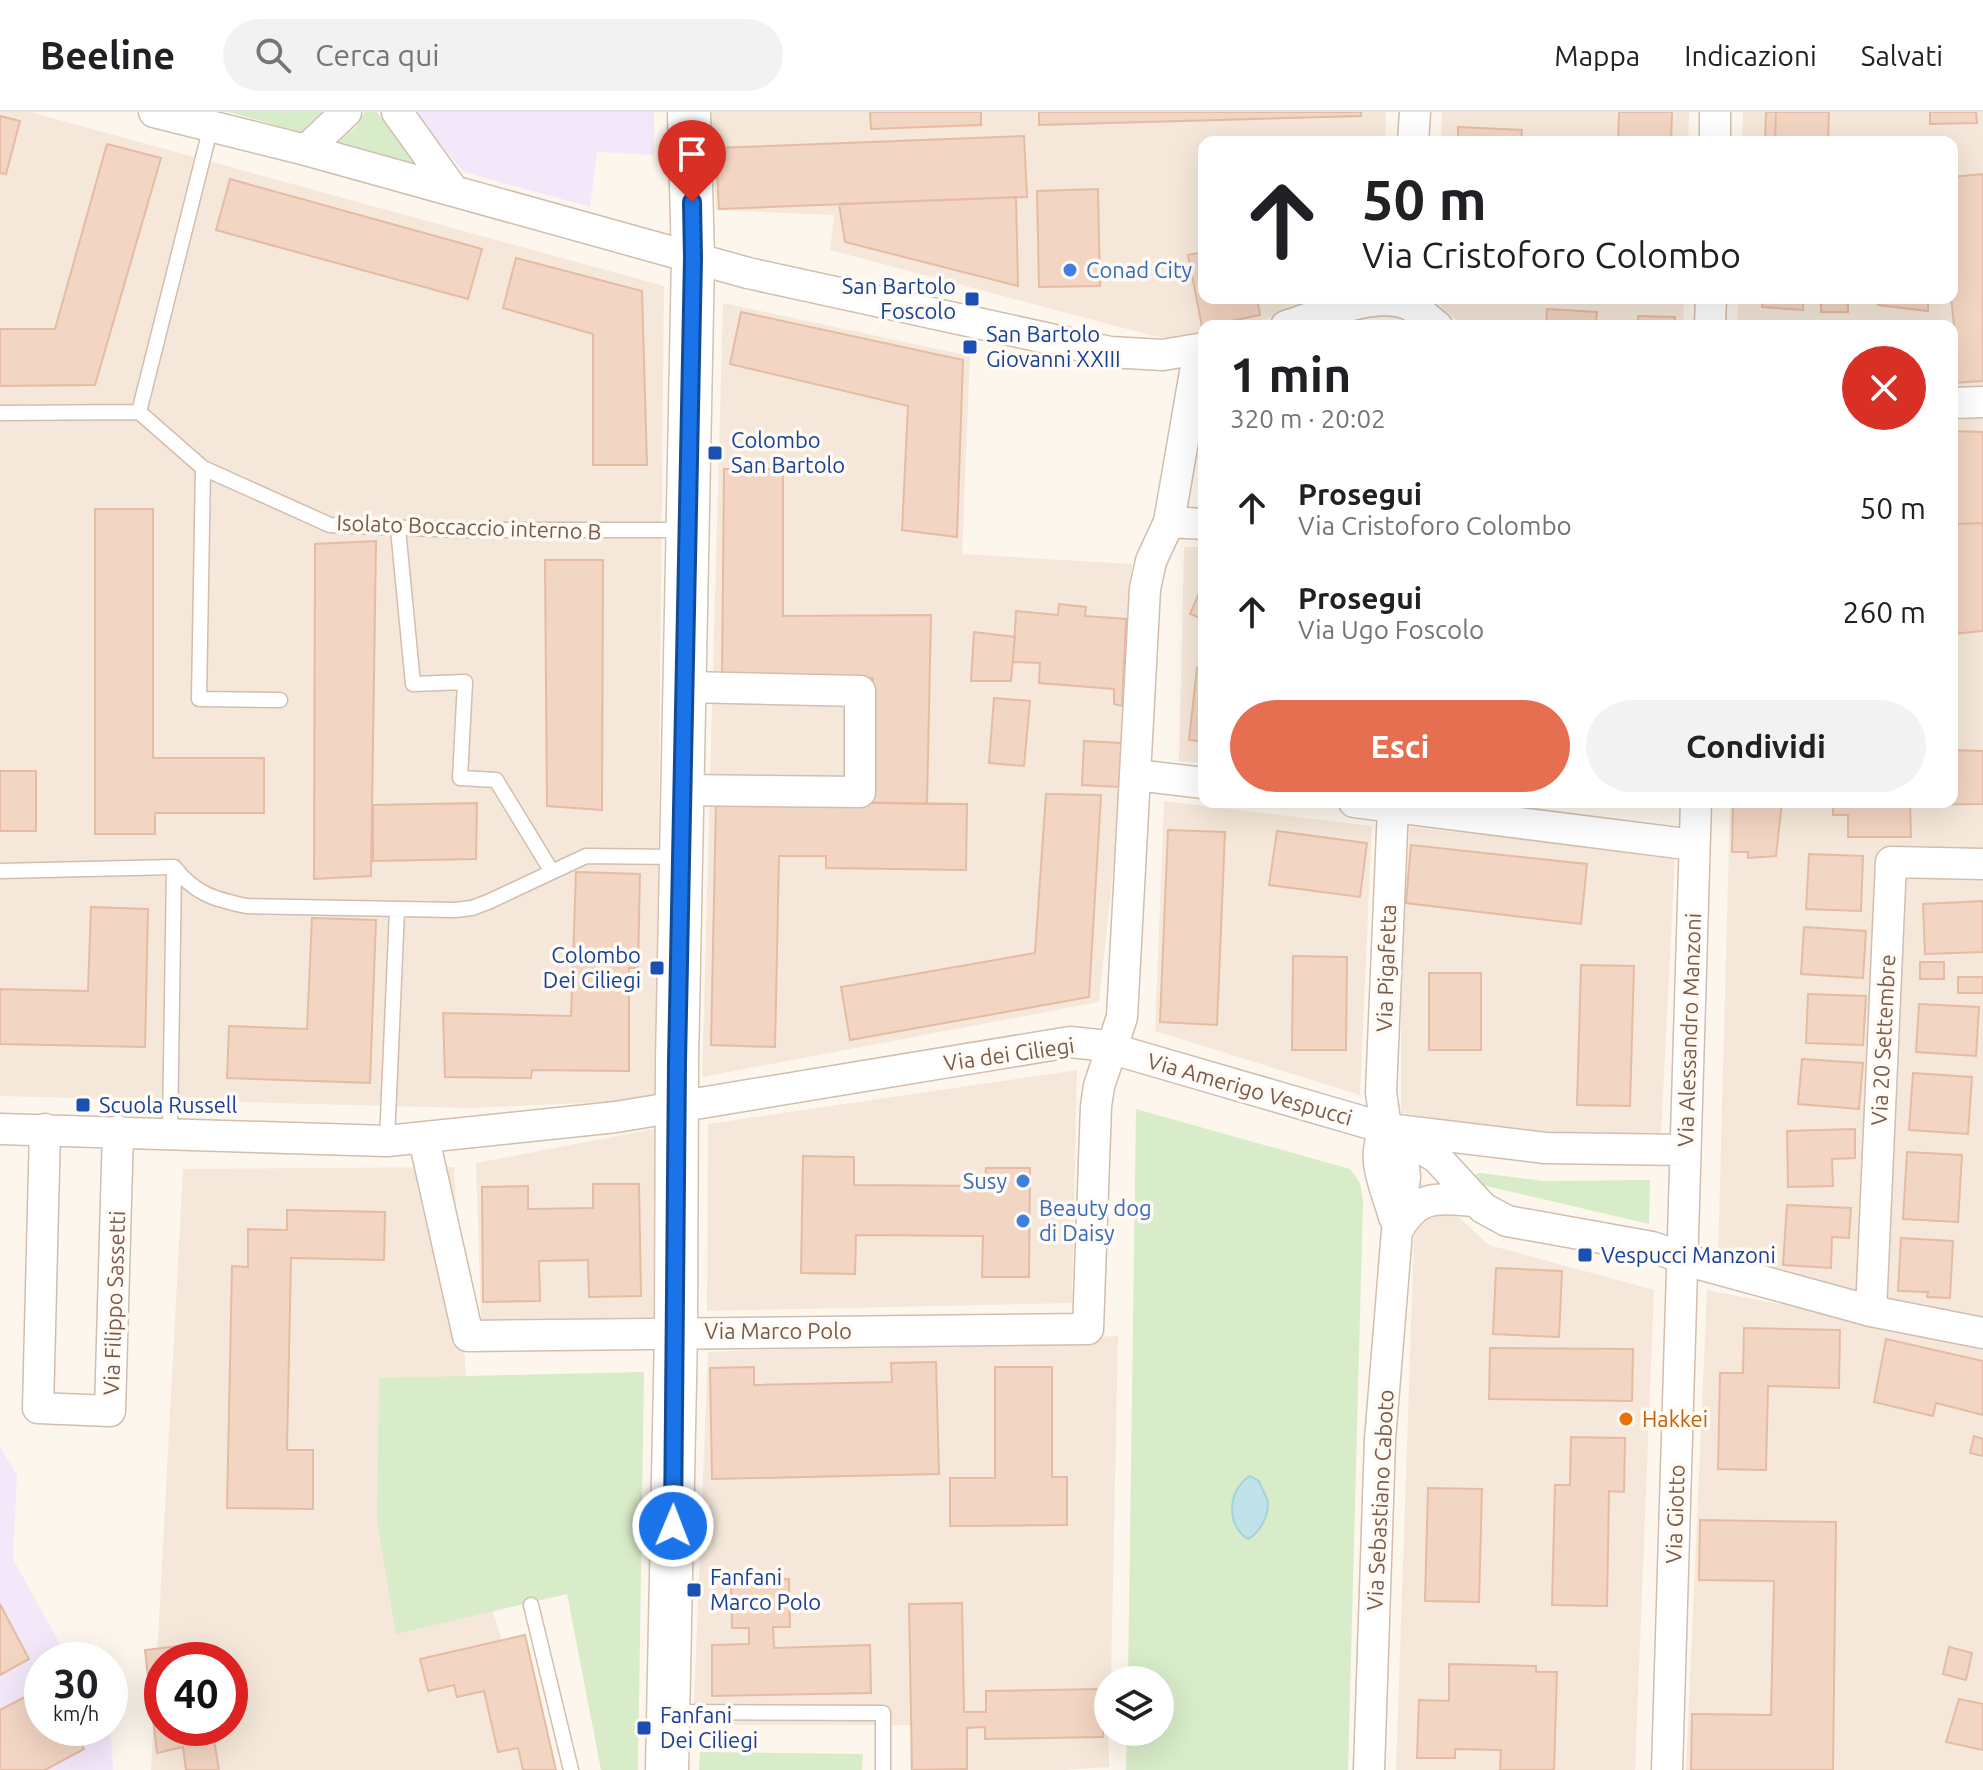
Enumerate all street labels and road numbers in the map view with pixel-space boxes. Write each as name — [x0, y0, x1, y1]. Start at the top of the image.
street label: Isolato Boccaccio interno B — [336, 509, 602, 544]
street label: Via Pigafetta — [1371, 904, 1400, 1032]
street label: Via Alessandro Manzoni — [1672, 912, 1705, 1148]
street label: Via 20 Settembre — [1866, 954, 1899, 1126]
street label: Via dei Ciliegi — [942, 1032, 1076, 1075]
street label: Via Amerigo Vespucci — [1145, 1047, 1356, 1130]
street label: Via Filippo Sassetti — [98, 1210, 129, 1396]
street label: Via Marco Polo — [704, 1318, 852, 1343]
street label: Via Sebastiano Caboto — [1361, 1389, 1398, 1611]
street label: Via Giotto — [1660, 1464, 1689, 1564]

